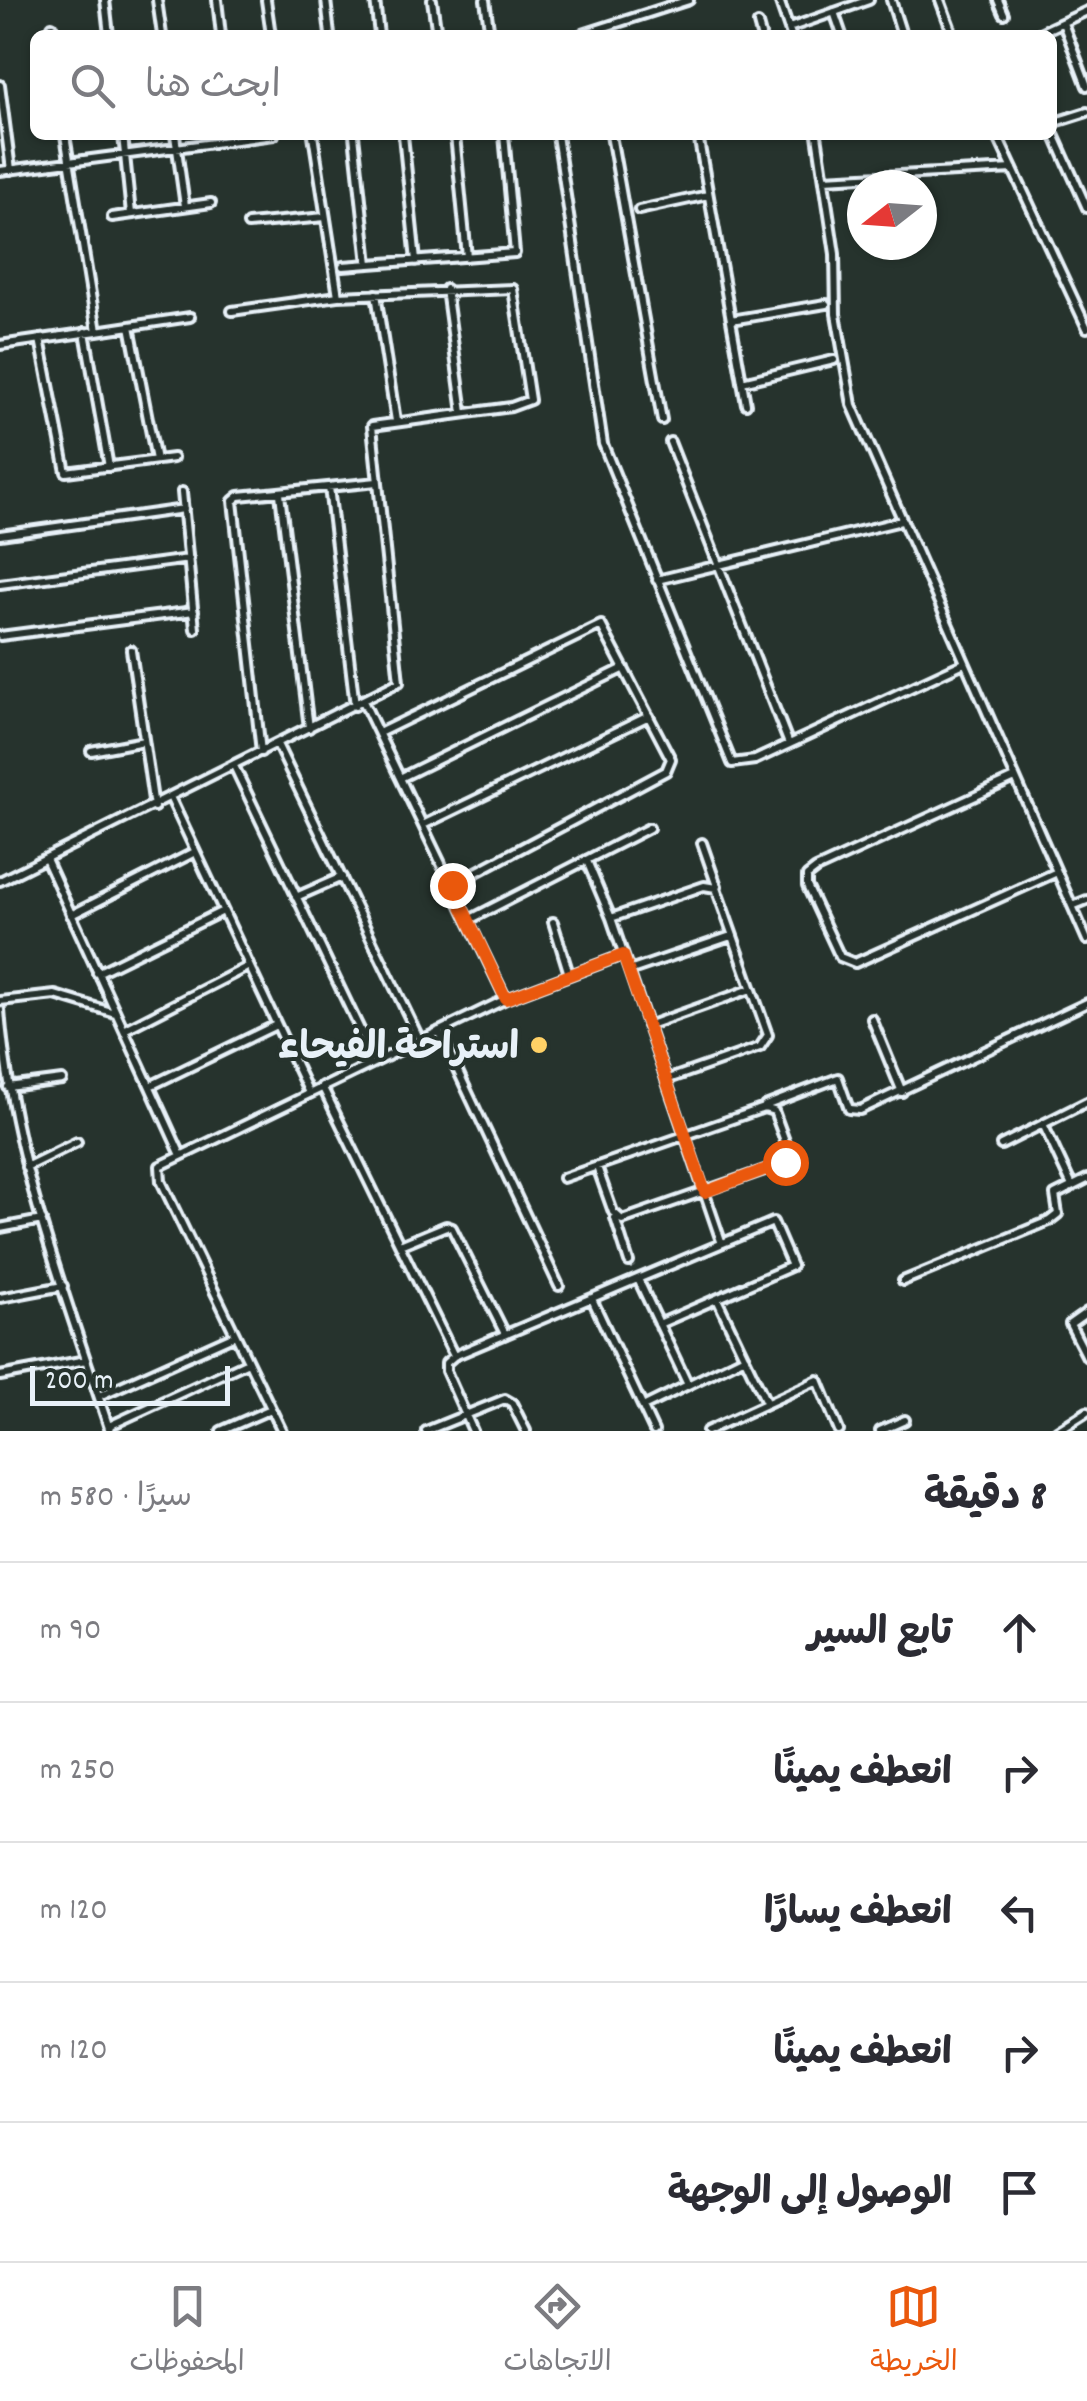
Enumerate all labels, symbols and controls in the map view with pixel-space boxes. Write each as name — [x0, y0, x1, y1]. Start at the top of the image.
search box — [30, 30, 1057, 140]
icon: search — [65, 58, 120, 113]
text: ابحث هنا — [145, 61, 281, 116]
north arrow — [847, 170, 937, 260]
route end — [430, 863, 476, 909]
place label: استراحة الفيحاء — [278, 1023, 519, 1078]
marker: استراحة الفيحاء — [528, 1034, 550, 1056]
route start — [763, 1140, 809, 1186]
scale bar — [30, 1361, 230, 1406]
text: 200 m — [45, 1363, 113, 1403]
text: 8 دقيقة — [924, 1470, 1047, 1530]
text: سيرًا · 580 m — [40, 1476, 192, 1522]
icon: ahead — [992, 1605, 1047, 1660]
text: تابع السير — [808, 1608, 952, 1663]
text: 90 m — [40, 1609, 101, 1655]
icon: right — [992, 1745, 1047, 1800]
text: انعطف يمينًا — [774, 1748, 952, 1803]
text: 250 m — [40, 1749, 116, 1795]
icon: left — [992, 1885, 1047, 1940]
text: انعطف يسارًا — [764, 1888, 952, 1943]
text: 120 m — [40, 1889, 108, 1935]
icon: right — [992, 2025, 1047, 2080]
text: انعطف يمينًا — [774, 2028, 952, 2083]
text: 120 m — [40, 2029, 108, 2075]
icon: arrive — [992, 2165, 1047, 2220]
text: الوصول إلى الوجهة — [667, 2168, 952, 2223]
tab: المحفوظات — [129, 2279, 245, 2385]
tab: الاتجاهات — [503, 2279, 612, 2385]
tab: الخريطة — [870, 2279, 958, 2385]

